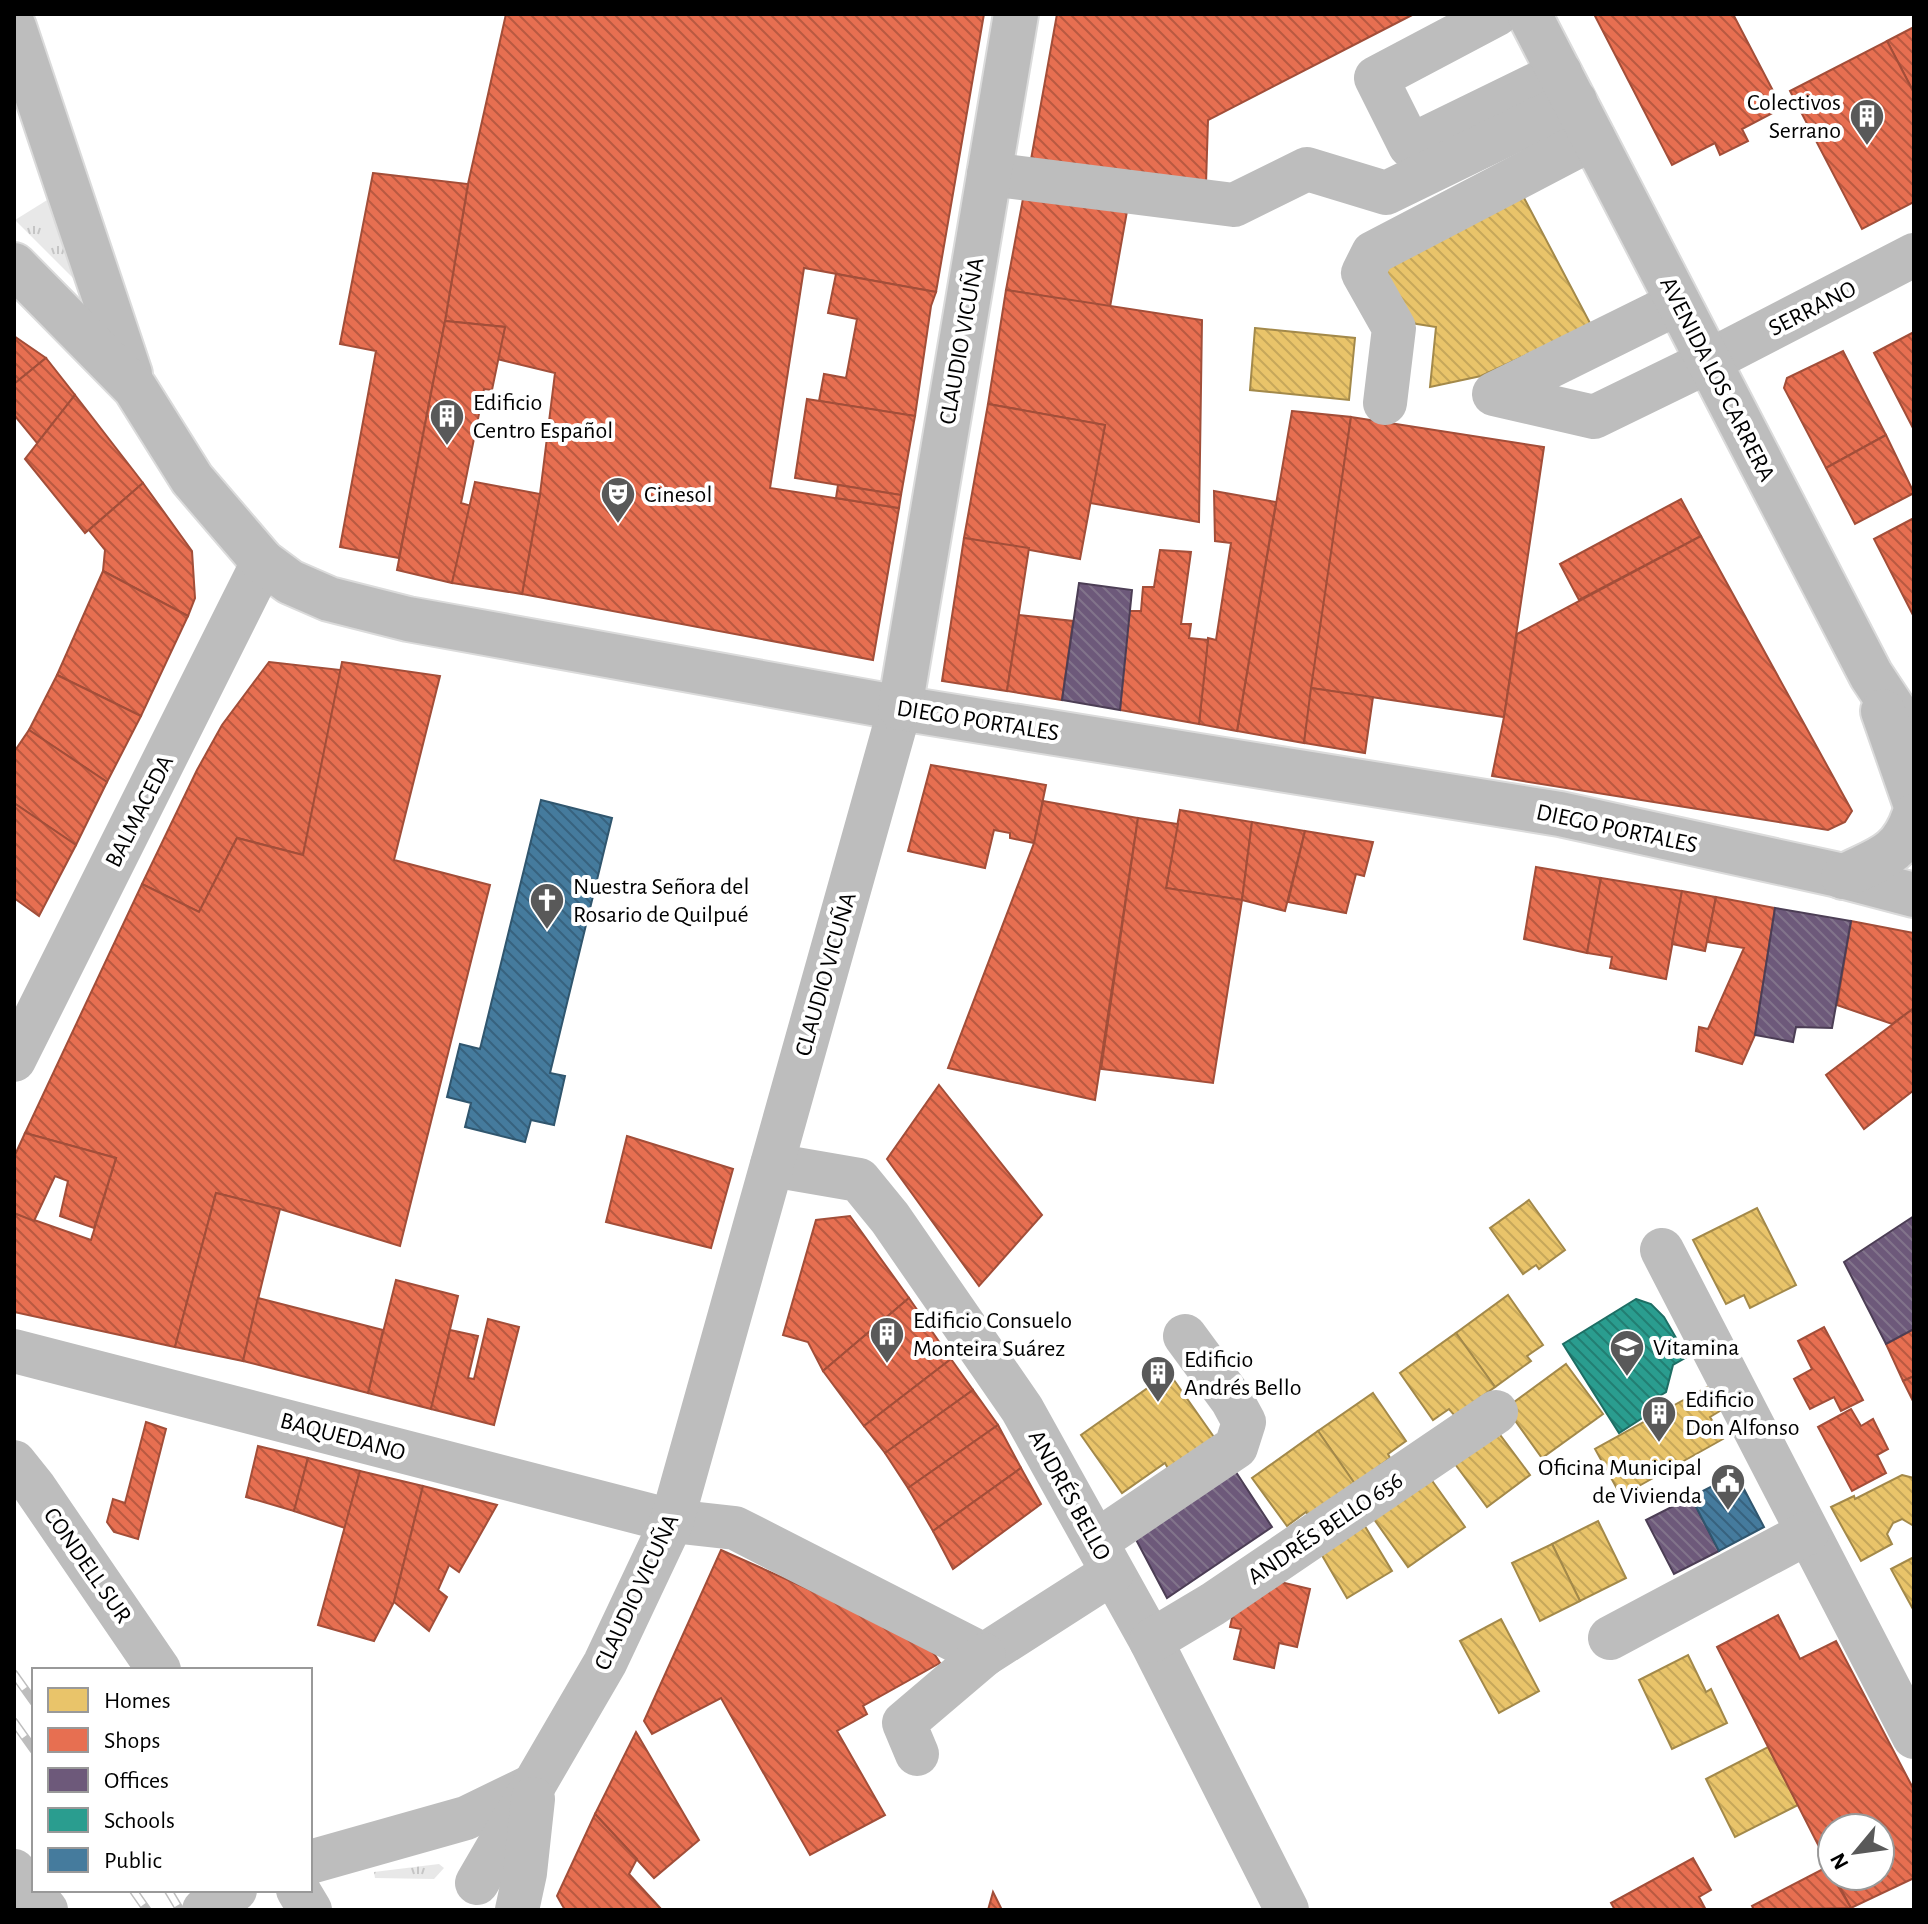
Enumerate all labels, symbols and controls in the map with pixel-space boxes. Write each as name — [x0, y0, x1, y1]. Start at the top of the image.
place label: Colectivos Serrano — [1747, 91, 1841, 143]
building icon: Colectivos Serrano — [1848, 97, 1886, 147]
street label: CLAUDIO VICUÑA — [934, 255, 988, 426]
street label: AVENIDA LOS CARRERA — [1655, 273, 1779, 486]
street label: SERRANO — [1765, 277, 1860, 341]
place label: Edificio Centro Español — [473, 391, 613, 443]
building icon: Edificio Centro Español — [428, 397, 466, 447]
theatre icon: Cinesol — [599, 475, 637, 525]
place label: Cinesol — [644, 483, 712, 507]
street label: DIEGO PORTALES — [895, 696, 1061, 746]
street label: BALMACEDA — [101, 751, 178, 871]
street label: DIEGO PORTALES — [1534, 800, 1700, 858]
place label: Nuestra Señora del Rosario de Quilpué — [573, 875, 749, 927]
church icon: Nuestra Señora del Rosario de Quilpué — [528, 881, 566, 931]
street label: CLAUDIO VICUÑA — [789, 889, 861, 1059]
place label: Edificio Consuelo Monteira Suárez — [913, 1309, 1072, 1361]
building icon: Edificio Consuelo Monteira Suárez — [868, 1315, 906, 1365]
school or university icon: Vitamina — [1608, 1328, 1646, 1378]
place label: Vitamina — [1653, 1336, 1739, 1360]
place label: Edificio Andrés Bello — [1184, 1348, 1301, 1400]
building icon: Edificio Andrés Bello — [1139, 1354, 1177, 1404]
place label: Edificio Don Alfonso — [1685, 1388, 1800, 1440]
building icon: Edificio Don Alfonso — [1640, 1394, 1678, 1444]
street label: BAQUEDANO — [278, 1409, 408, 1465]
street label: ANDRÉS BELLO — [1024, 1425, 1116, 1565]
place label: Oficina Municipal de Vivienda — [1538, 1456, 1702, 1508]
public building icon: Oficina Municipal de Vivienda — [1709, 1462, 1747, 1512]
street label: ANDRÉS BELLO 656 — [1243, 1467, 1407, 1589]
street label: CONDELL SUR — [39, 1503, 136, 1628]
street label: CLAUDIO VICUÑA — [589, 1510, 684, 1674]
legend — [32, 1668, 312, 1892]
text: Homes — [104, 1689, 171, 1713]
text: Shops — [104, 1729, 160, 1753]
text: Offices — [104, 1769, 169, 1793]
text: Schools — [104, 1809, 175, 1833]
north arrow — [1816, 1812, 1896, 1892]
text: Public — [104, 1849, 162, 1873]
text: N — [1826, 1849, 1853, 1873]

